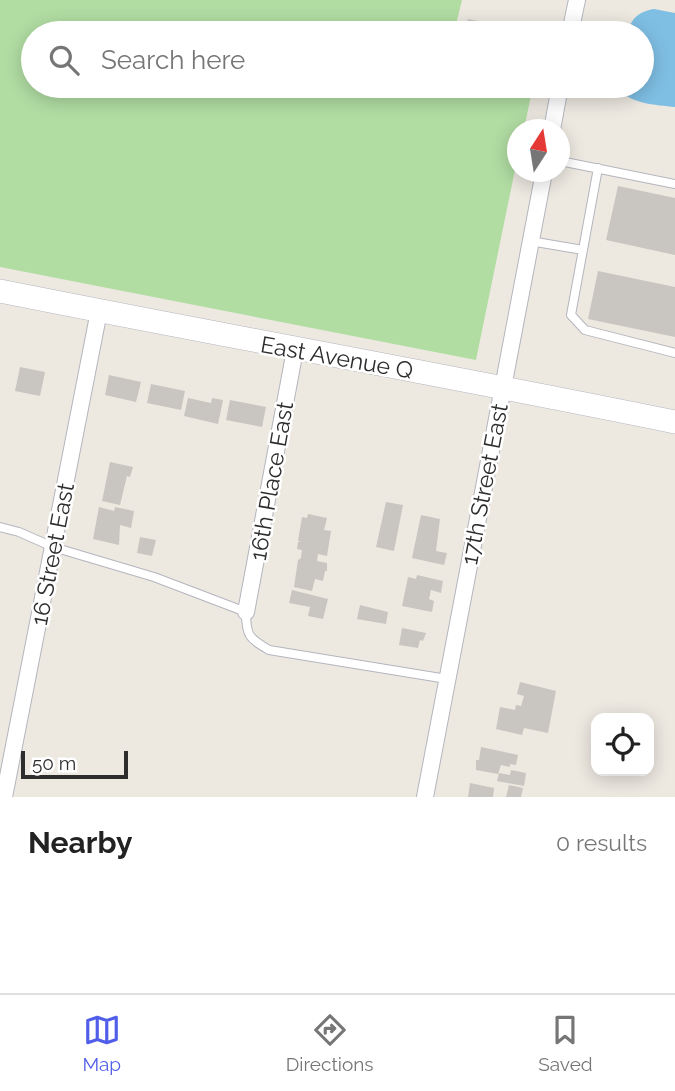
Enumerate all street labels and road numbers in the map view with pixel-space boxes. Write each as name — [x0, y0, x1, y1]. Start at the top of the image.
street label: East Avenue Q — [259, 330, 415, 384]
street label: 16th Place East — [244, 399, 298, 563]
street label: 17th Street East — [455, 401, 513, 567]
street label: 16 Street East — [25, 480, 79, 627]

